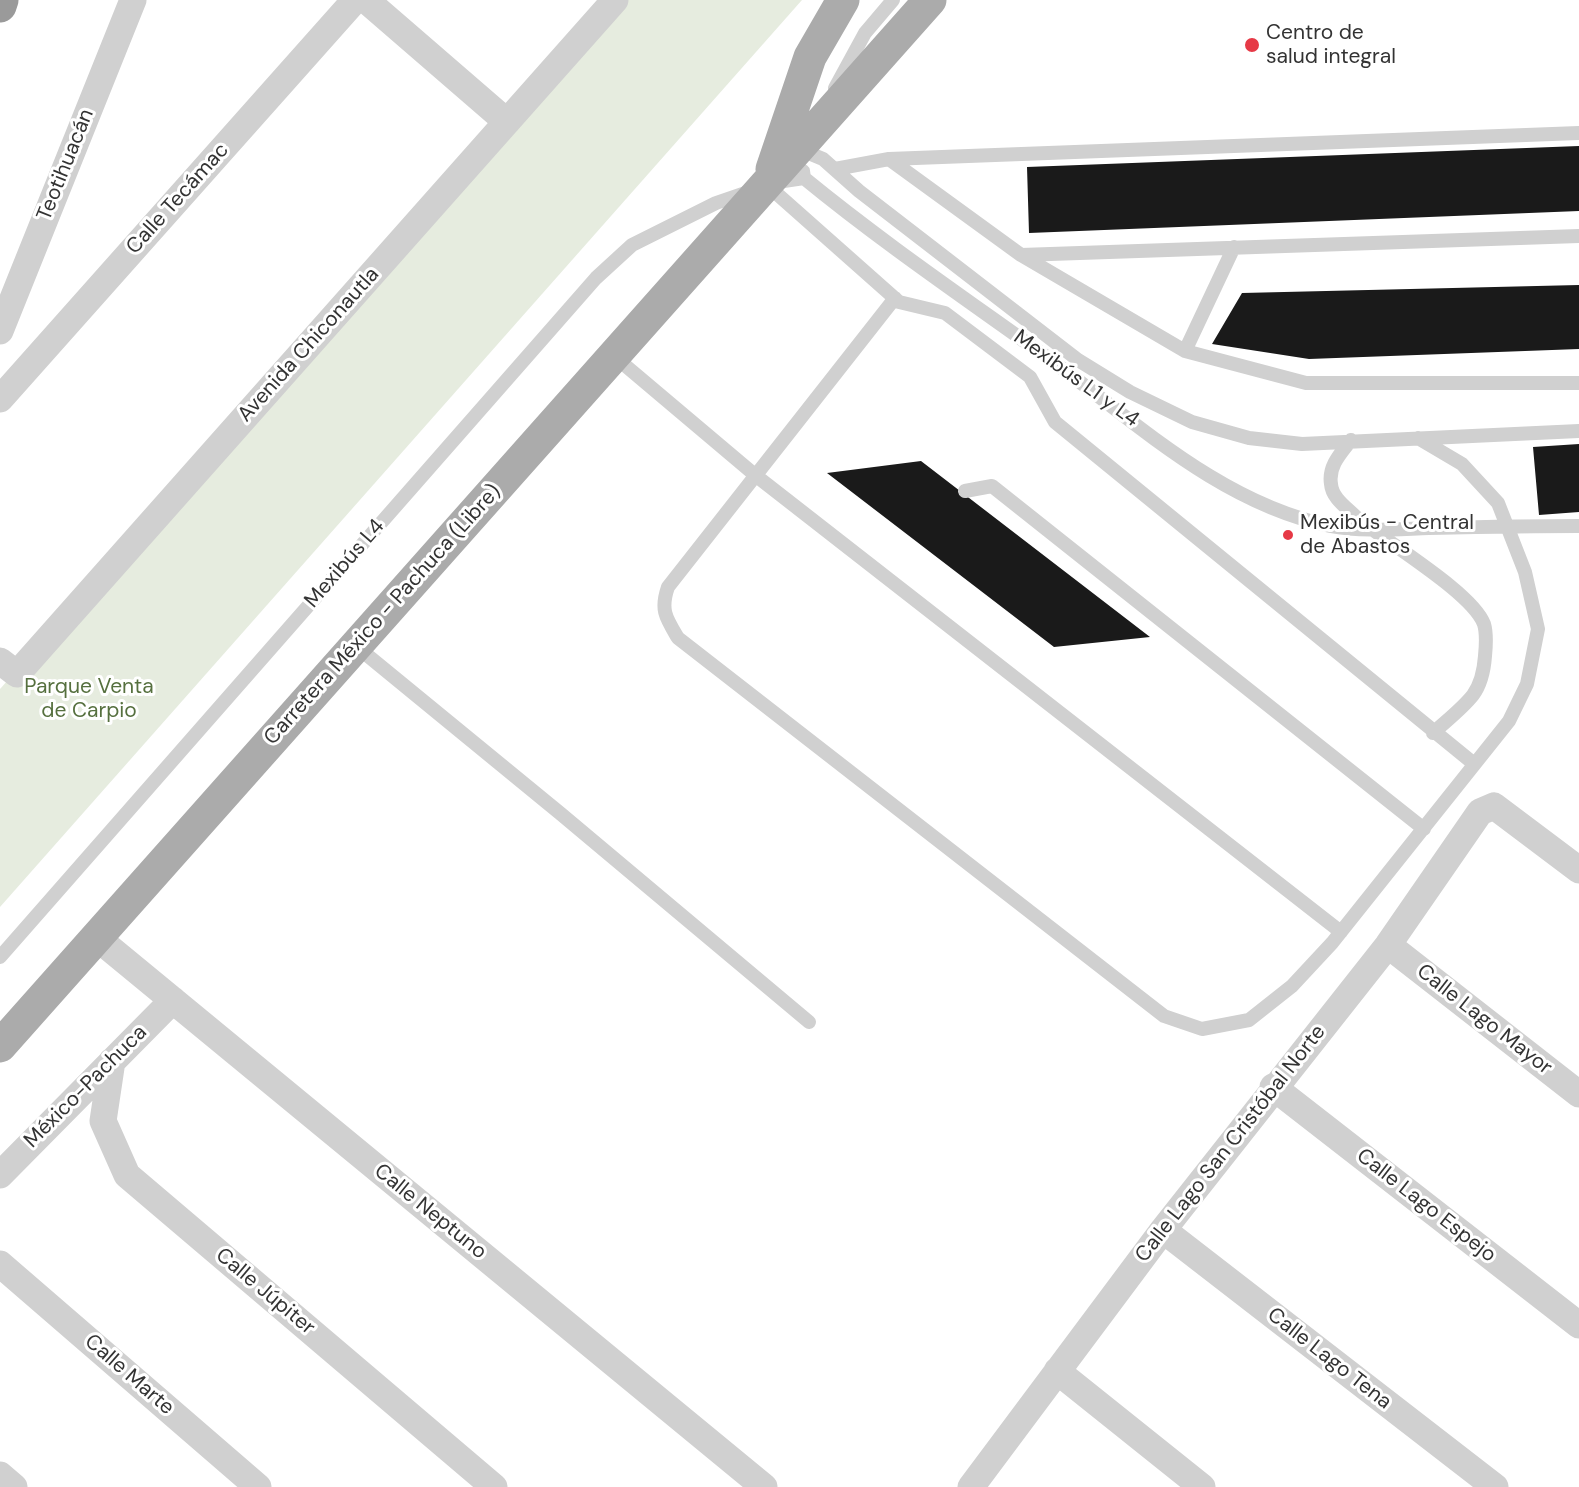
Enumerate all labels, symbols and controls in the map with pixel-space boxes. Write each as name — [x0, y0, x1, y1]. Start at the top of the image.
place label: Centro de salud integral — [1266, 20, 1396, 70]
marker: Centro de salud integral — [1243, 36, 1261, 54]
street label: Teotihuacán — [32, 106, 100, 224]
street label: Calle Tecámac — [122, 138, 234, 260]
street label: Avenida Chiconautla — [233, 263, 385, 427]
street label: Mexibús L1 y L4 — [1008, 325, 1144, 433]
street label: Carretera México - Pachuca (Libre) — [259, 480, 507, 750]
place label: Mexibús - Central de Abastos — [1300, 510, 1474, 560]
street label: Mexibús L4 — [300, 515, 390, 613]
marker: Mexibús - Central de Abastos — [1281, 528, 1295, 542]
park label: Parque Venta de Carpio — [24, 674, 154, 724]
street label: Calle Lago Mayor — [1411, 959, 1557, 1081]
street label: México-Pachuca — [19, 1020, 153, 1154]
street label: Calle Lago San Cristóbal Norte — [1131, 1020, 1331, 1268]
street label: Calle Lago Espejo — [1351, 1144, 1501, 1268]
street label: Calle Neptuno — [369, 1159, 491, 1265]
street label: Calle Júpiter — [210, 1243, 320, 1341]
street label: Calle Lago Tena — [1262, 1303, 1396, 1415]
street label: Calle Marte — [79, 1329, 179, 1421]

